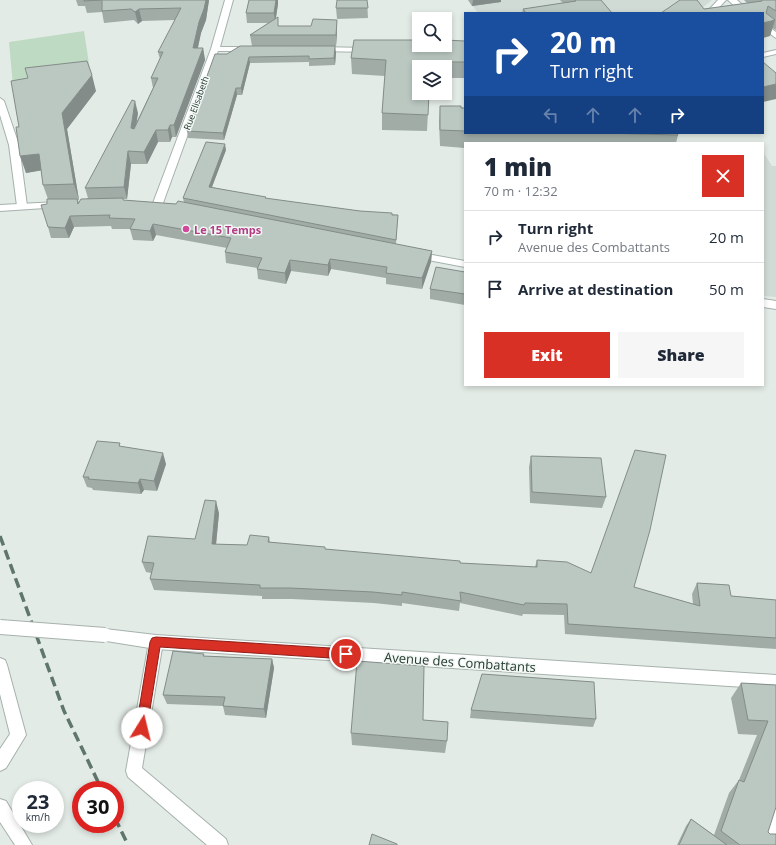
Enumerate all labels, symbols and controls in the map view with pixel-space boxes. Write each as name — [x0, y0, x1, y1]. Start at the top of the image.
map controls — [412, 12, 452, 100]
button: search — [412, 12, 452, 52]
text: 20 m — [550, 23, 617, 61]
icon: right — [484, 28, 536, 80]
text: Turn right — [550, 59, 633, 83]
button: layers — [412, 60, 452, 100]
street label: Rue Elisabeth — [180, 74, 212, 132]
icon: left — [540, 104, 562, 126]
icon: ahead — [582, 104, 604, 126]
icon: ahead — [624, 104, 646, 126]
icon: right — [666, 104, 688, 126]
text: 1 min — [484, 150, 552, 183]
button: close — [702, 155, 744, 197]
text: 70 m · 12:32 — [484, 182, 558, 200]
text: Turn right — [518, 218, 593, 238]
place label: Le 15 Temps — [194, 222, 262, 237]
marker: Le 15 Temps — [181, 224, 191, 234]
icon: right — [484, 226, 506, 248]
text: 20 m — [709, 227, 744, 247]
text: Avenue des Combattants — [518, 238, 670, 256]
icon: arrive — [484, 278, 506, 300]
text: Arrive at destination — [518, 279, 673, 299]
text: 50 m — [709, 279, 744, 299]
button: Exit — [484, 332, 610, 378]
button: Share — [618, 332, 744, 378]
pin — [329, 637, 363, 671]
icon: arrive — [335, 643, 357, 665]
street label: Avenue des Combattants — [384, 648, 536, 676]
position arrow — [121, 707, 163, 749]
speed limit sign: 30 — [72, 781, 124, 833]
text: 23 — [27, 788, 49, 815]
text: km/h — [26, 810, 50, 824]

